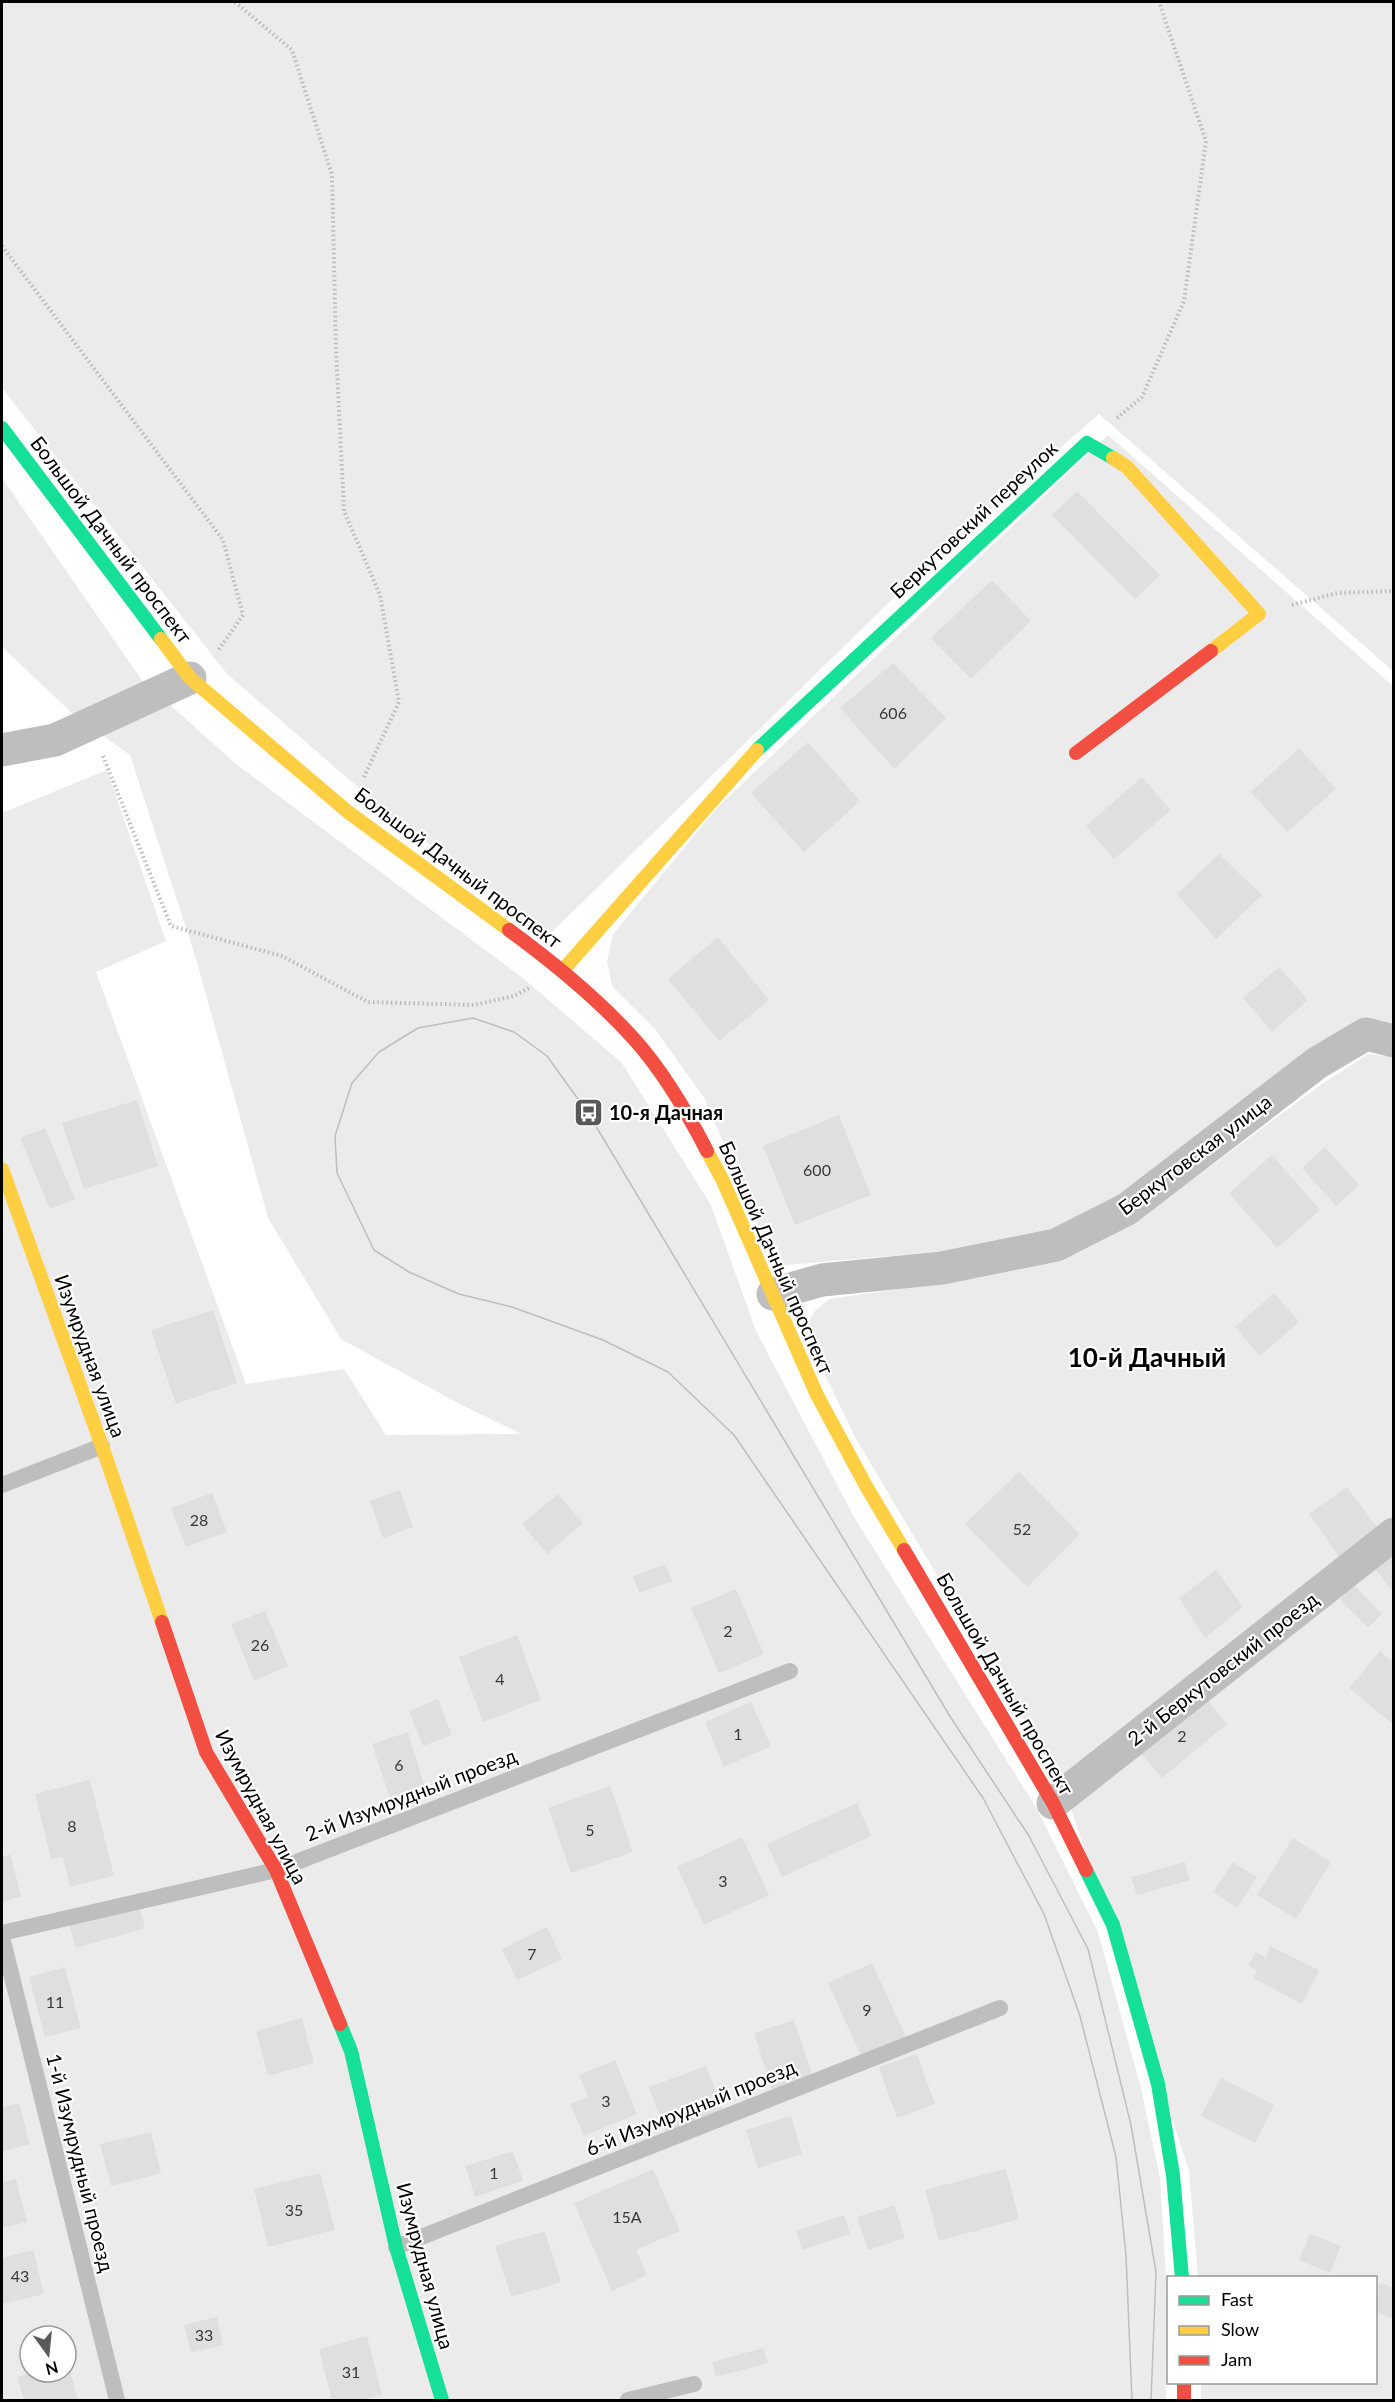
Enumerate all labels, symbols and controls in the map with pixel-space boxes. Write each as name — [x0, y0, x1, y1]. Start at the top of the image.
street label: Большой Дачный проспект — [26, 431, 197, 648]
street label: Беркутовский переулок — [885, 435, 1062, 603]
house number: 606 — [879, 703, 907, 722]
street label: Большой Дачный проспект — [350, 782, 567, 953]
street label: Беркутовская улица — [1113, 1089, 1276, 1220]
bus stop icon: 10-я Дачная — [572, 1097, 604, 1129]
place label: 10-я Дачная — [609, 1100, 723, 1124]
street label: Большой Дачный проспект — [715, 1137, 839, 1378]
house number: 600 — [803, 1160, 831, 1179]
street label: Изумрудная улица — [50, 1271, 132, 1440]
district label: 10-й Дачный — [1068, 1341, 1226, 1373]
house number: 28 — [190, 1510, 208, 1529]
house number: 52 — [1013, 1519, 1031, 1538]
street label: Большой Дачный проспект — [932, 1568, 1079, 1799]
street label: 2-й Беркутовский проезд — [1123, 1587, 1323, 1751]
house number: 2 — [723, 1621, 733, 1640]
house number: 26 — [251, 1635, 269, 1654]
house number: 4 — [495, 1669, 505, 1688]
house number: 1 — [733, 1724, 743, 1743]
street label: Изумрудная улица — [211, 1725, 313, 1888]
house number: 2 — [1177, 1726, 1187, 1746]
street label: 2-й Изумрудный проезд — [302, 1743, 520, 1845]
house number: 6 — [394, 1755, 404, 1774]
house number: 8 — [67, 1816, 77, 1835]
house number: 5 — [585, 1820, 595, 1839]
house number: 3 — [718, 1871, 728, 1890]
house number: 7 — [527, 1944, 537, 1963]
house number: 11 — [46, 1992, 64, 2011]
house number: 9 — [862, 2000, 872, 2019]
street label: 1-й Изумрудный проезд — [42, 2051, 120, 2275]
street label: 6-й Изумрудный проезд — [582, 2054, 799, 2160]
house number: 3 — [601, 2091, 611, 2110]
house number: 1 — [489, 2163, 499, 2182]
street label: Изумрудная улица — [392, 2180, 460, 2352]
house number: 35 — [285, 2200, 303, 2219]
house number: 15А — [612, 2207, 642, 2226]
house number: 43 — [11, 2266, 29, 2285]
legend — [1167, 2276, 1377, 2384]
text: Fast — [1221, 2288, 1254, 2310]
text: Slow — [1221, 2318, 1259, 2340]
north arrow — [18, 2324, 78, 2384]
house number: 33 — [195, 2325, 213, 2344]
text: Jam — [1221, 2348, 1252, 2370]
text: N — [44, 2358, 60, 2380]
house number: 31 — [342, 2362, 360, 2381]

